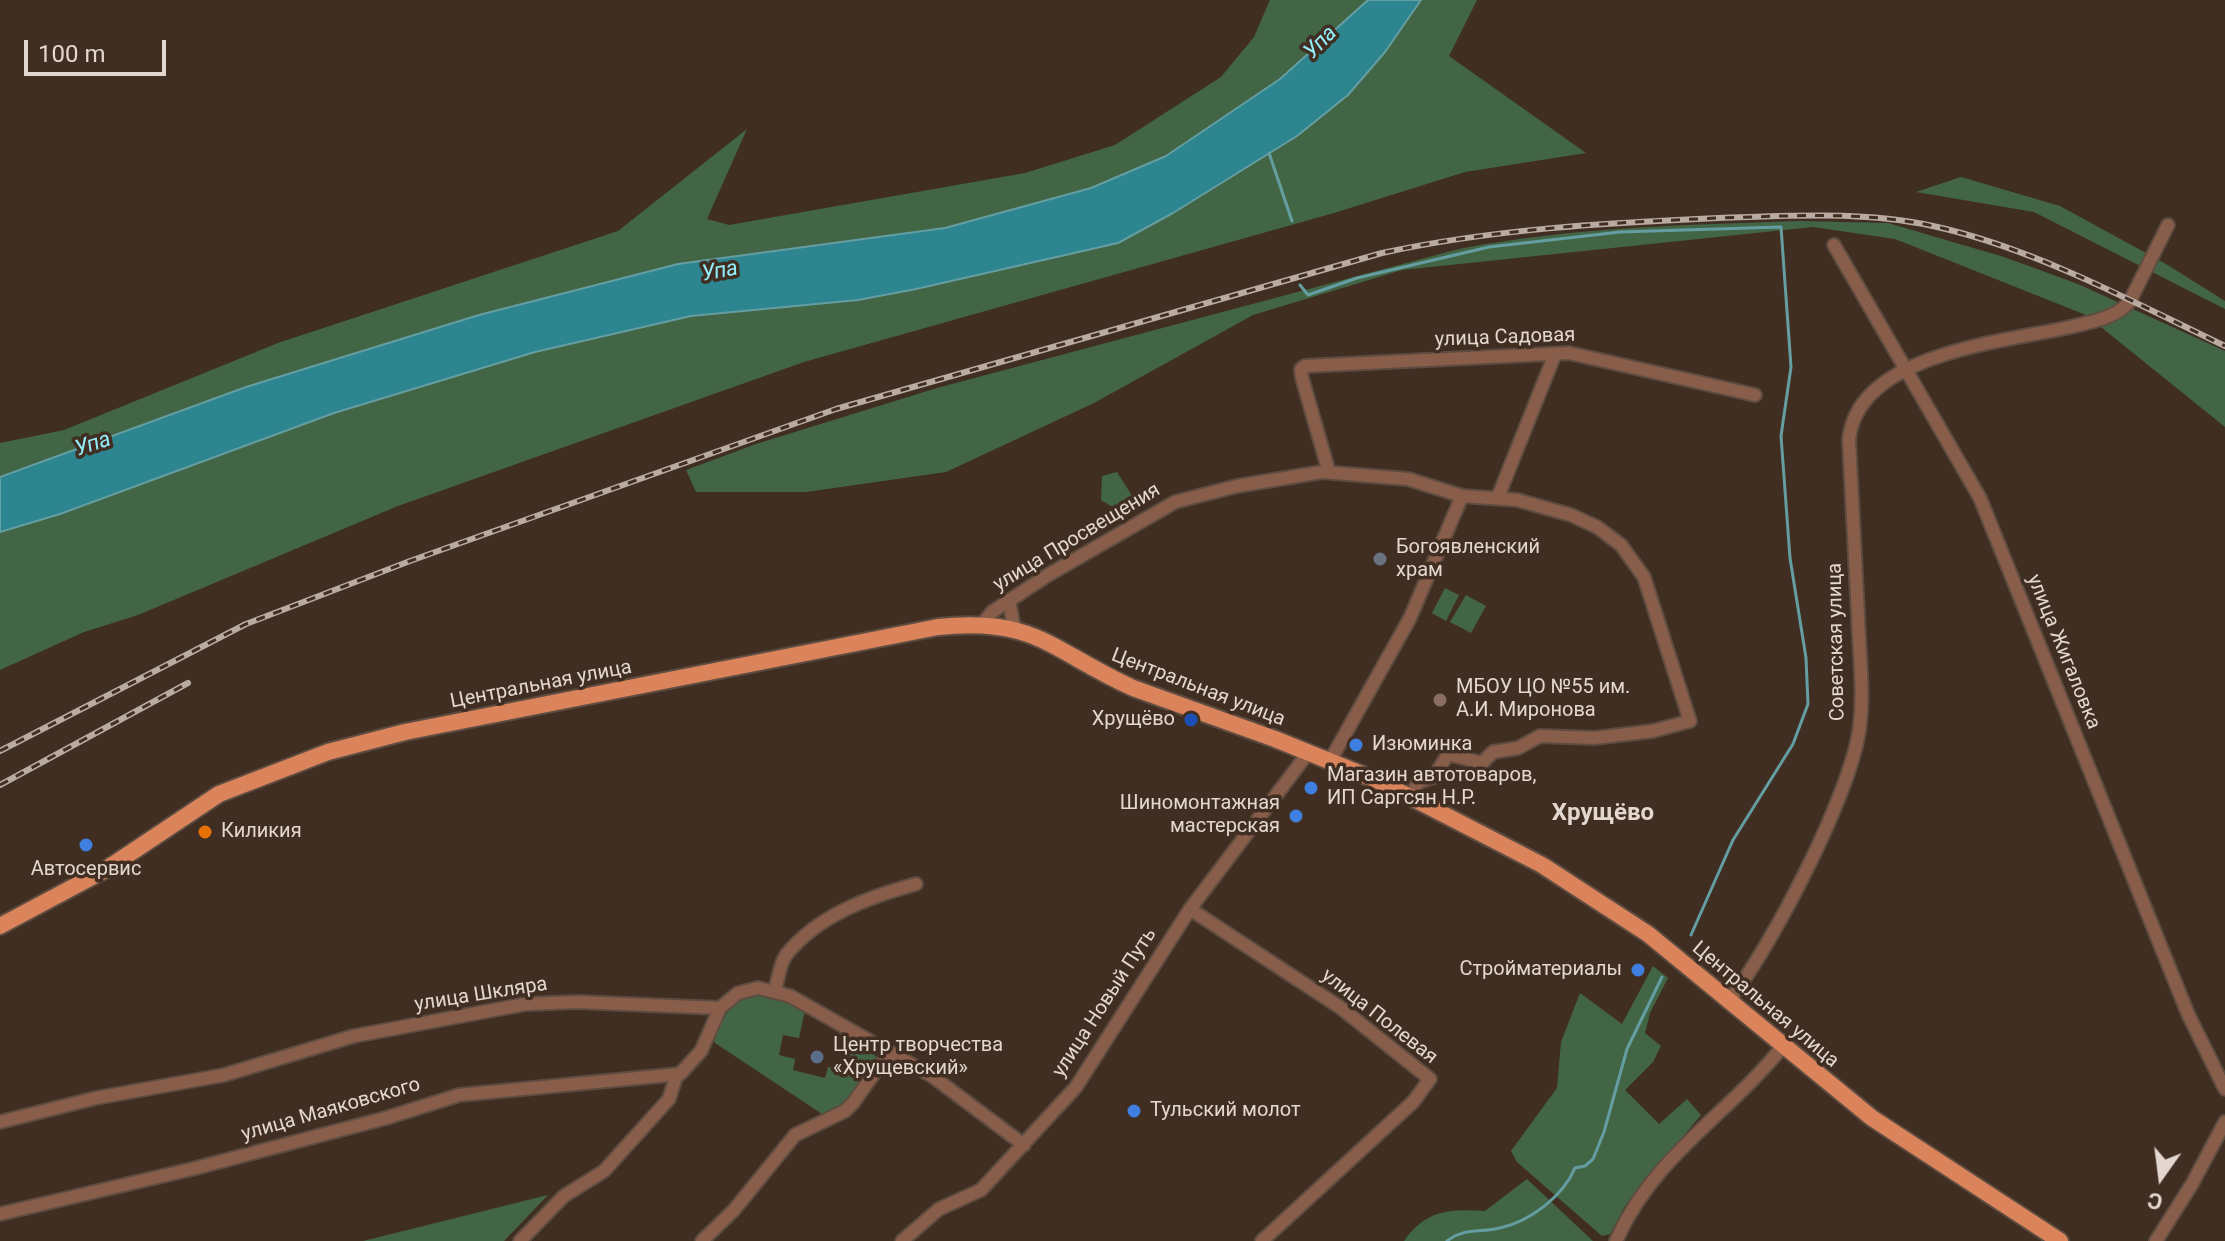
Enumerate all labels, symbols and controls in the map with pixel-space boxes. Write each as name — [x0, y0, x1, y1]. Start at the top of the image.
water label: Упа — [1299, 21, 1343, 65]
scale bar — [28, 24, 170, 74]
text: 100 m — [38, 40, 105, 68]
water label: Упа — [700, 256, 740, 288]
street label: улица Садовая — [1434, 324, 1576, 352]
water label: Упа — [72, 427, 114, 463]
street label: улица Просвещения — [989, 479, 1165, 597]
place label: Богоявленский храм — [1396, 536, 1540, 583]
marker: Богоявленский храм — [1371, 550, 1389, 568]
street label: Советская улица — [1824, 563, 1850, 721]
street label: улица Жигаловка — [2021, 571, 2105, 733]
street label: Центральная улица — [1108, 644, 1288, 732]
street label: Центральная улица — [448, 656, 634, 714]
place label: МБОУ ЦО №55 им. А.И. Миронова — [1456, 676, 1630, 723]
marker: МБОУ ЦО №55 им. А.И. Миронова — [1431, 691, 1449, 709]
place label: Хрущёво — [1092, 708, 1175, 732]
marker: Хрущёво — [1182, 711, 1200, 729]
place label: Изюминка — [1372, 733, 1472, 757]
marker: Изюминка — [1347, 736, 1365, 754]
place label: Магазин автотоваров, ИП Саргсян Н.Р. — [1327, 764, 1536, 811]
marker: Магазин автотоваров, ИП Саргсян Н.Р. — [1302, 779, 1320, 797]
place label: Шиномонтажная мастерская — [1120, 792, 1280, 839]
district label: Хрущёво — [1552, 800, 1654, 828]
marker: Шиномонтажная мастерская — [1287, 807, 1305, 825]
place label: Киликия — [221, 820, 302, 844]
marker: Киликия — [196, 823, 214, 841]
marker: Автосервис — [77, 836, 95, 854]
place label: Автосервис — [31, 858, 141, 882]
street label: улица Новый Путь — [1048, 924, 1162, 1082]
street label: Центральная улица — [1687, 937, 1843, 1073]
place label: Стройматериалы — [1459, 958, 1622, 982]
marker: Стройматериалы — [1629, 961, 1647, 979]
street label: улица Полевая — [1316, 964, 1442, 1070]
street label: улица Шкляра — [413, 973, 549, 1017]
place label: Центр творчества «Хрущевский» — [833, 1034, 1003, 1081]
marker: Центр творчества «Хрущевский» — [808, 1048, 826, 1066]
street label: улица Маяковского — [239, 1073, 423, 1147]
place label: Тульский молот — [1150, 1099, 1300, 1123]
marker: Тульский молот — [1125, 1102, 1143, 1120]
north arrow — [2121, 1137, 2201, 1217]
text: С — [2145, 1187, 2165, 1215]

